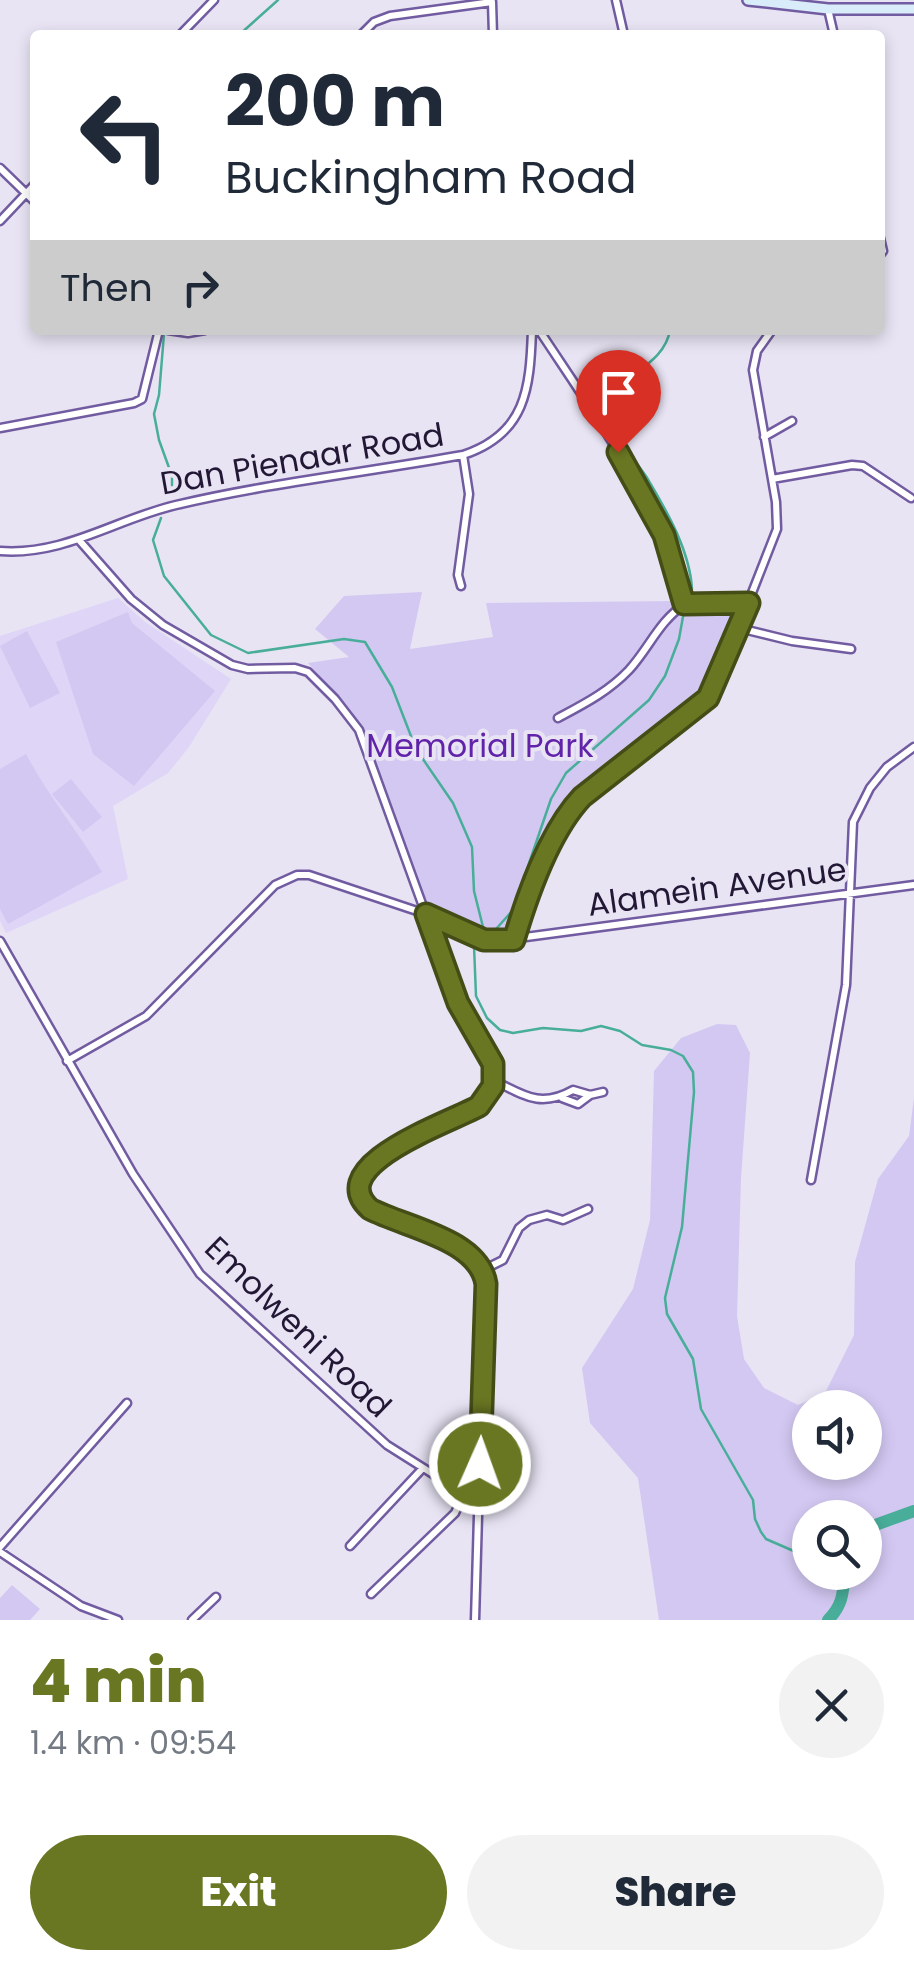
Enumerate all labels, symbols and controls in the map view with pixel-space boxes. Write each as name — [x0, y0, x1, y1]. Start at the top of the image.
text: 200 m — [225, 52, 445, 151]
icon: left — [60, 70, 190, 200]
text: Buckingham Road — [225, 146, 637, 209]
icon: right — [173, 260, 228, 315]
text: Then — [60, 261, 153, 314]
pin — [576, 350, 661, 453]
icon: arrive — [591, 365, 646, 420]
street label: Dan Pienaar Road — [157, 411, 447, 506]
park label: Memorial Park — [366, 723, 594, 768]
street label: Alamein Avenue — [585, 846, 849, 927]
street label: Emolweni Road — [195, 1226, 402, 1428]
map controls — [792, 1390, 882, 1590]
button: sound — [792, 1390, 882, 1480]
position arrow — [428, 1412, 532, 1516]
button: search — [792, 1500, 882, 1590]
text: 4 min — [30, 1639, 207, 1723]
button: close — [779, 1653, 884, 1758]
text: 1.4 km · 09:54 — [30, 1720, 236, 1765]
button: Exit — [30, 1835, 447, 1950]
button: Share — [467, 1835, 884, 1950]

